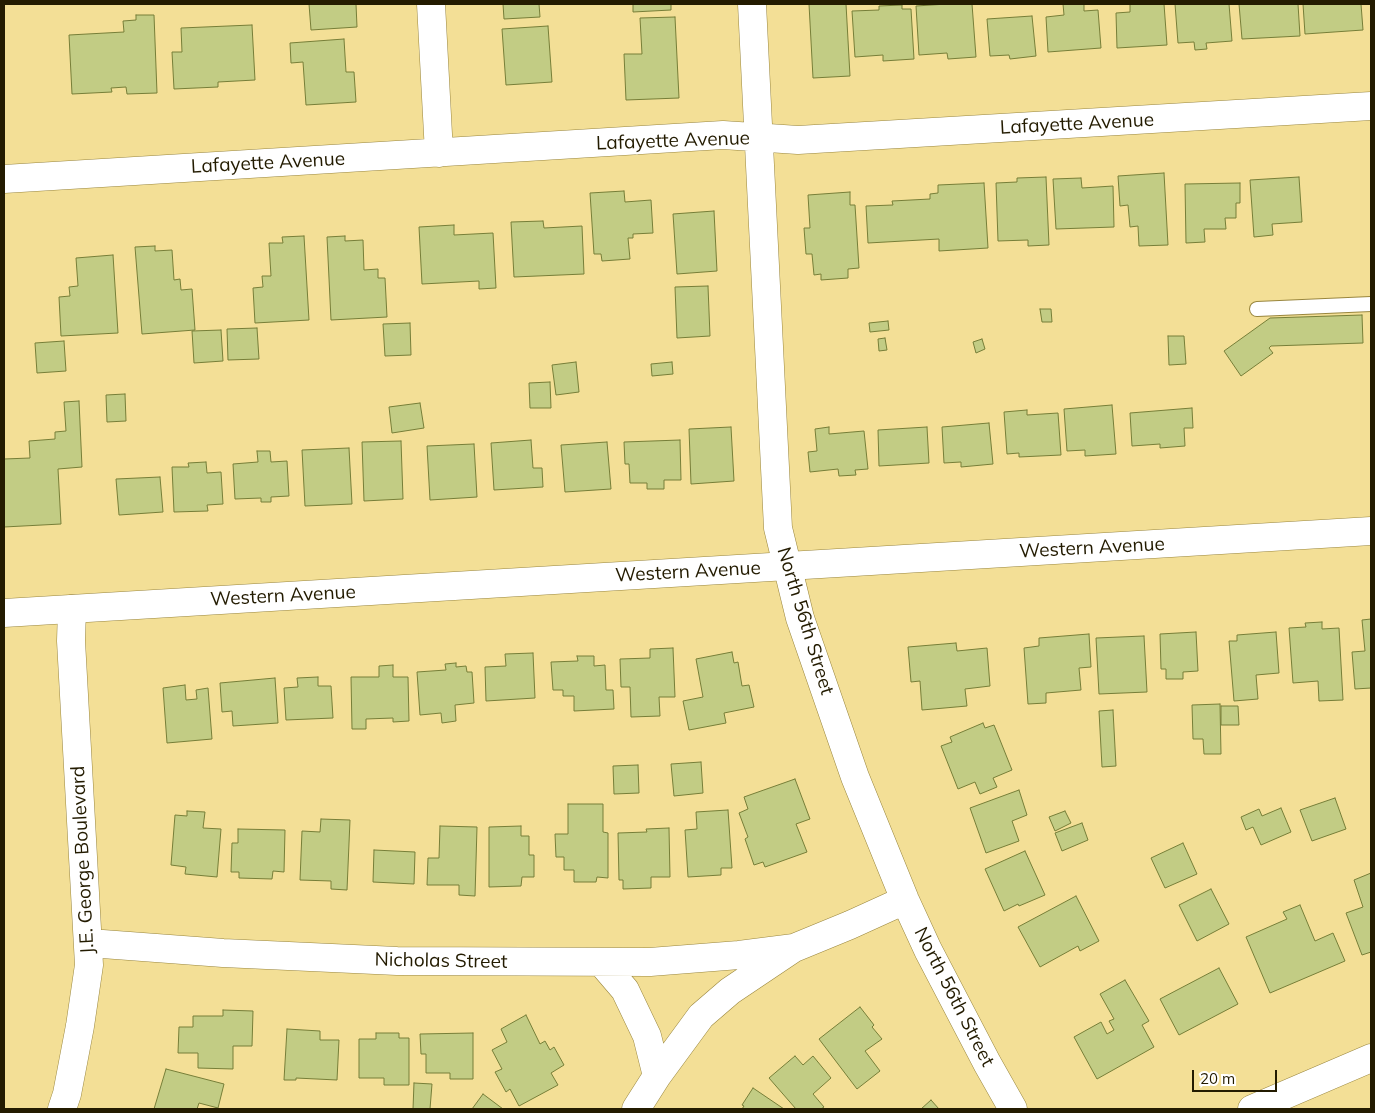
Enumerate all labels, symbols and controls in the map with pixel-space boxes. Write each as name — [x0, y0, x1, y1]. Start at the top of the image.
street label: Lafayette Avenue — [999, 109, 1155, 139]
street label: Lafayette Avenue — [596, 127, 750, 155]
street label: Lafayette Avenue — [190, 148, 346, 178]
street label: Western Avenue — [1019, 533, 1165, 563]
street label: North 56th Street — [772, 544, 838, 698]
street label: Western Avenue — [615, 557, 761, 587]
street label: Western Avenue — [210, 581, 356, 611]
street label: J.E. George Boulevard — [67, 765, 99, 955]
street label: North 56th Street — [909, 924, 999, 1070]
street label: Nicholas Street — [374, 948, 508, 974]
scale bar — [1195, 1060, 1280, 1092]
text: 20 m — [1200, 1069, 1235, 1088]

